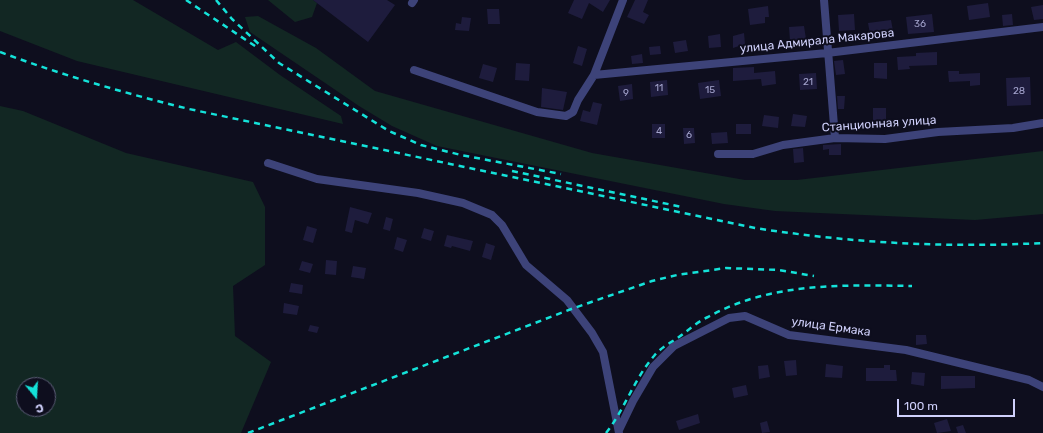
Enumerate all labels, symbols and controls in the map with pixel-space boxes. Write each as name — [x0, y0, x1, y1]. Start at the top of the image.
house number: 36 — [914, 18, 926, 30]
street label: улица Адмирала Макарова — [739, 26, 895, 56]
house number: 21 — [803, 76, 813, 88]
house number: 11 — [655, 82, 663, 94]
house number: 15 — [705, 84, 715, 96]
house number: 28 — [1013, 85, 1025, 97]
house number: 9 — [623, 87, 629, 99]
street label: Станционная улица — [821, 113, 937, 135]
house number: 4 — [656, 125, 662, 137]
house number: 6 — [686, 129, 692, 141]
street label: улица Ермака — [791, 314, 871, 340]
north arrow — [16, 377, 56, 417]
scale bar — [899, 391, 1017, 417]
text: 100 m — [904, 399, 938, 413]
text: С — [34, 401, 45, 415]

